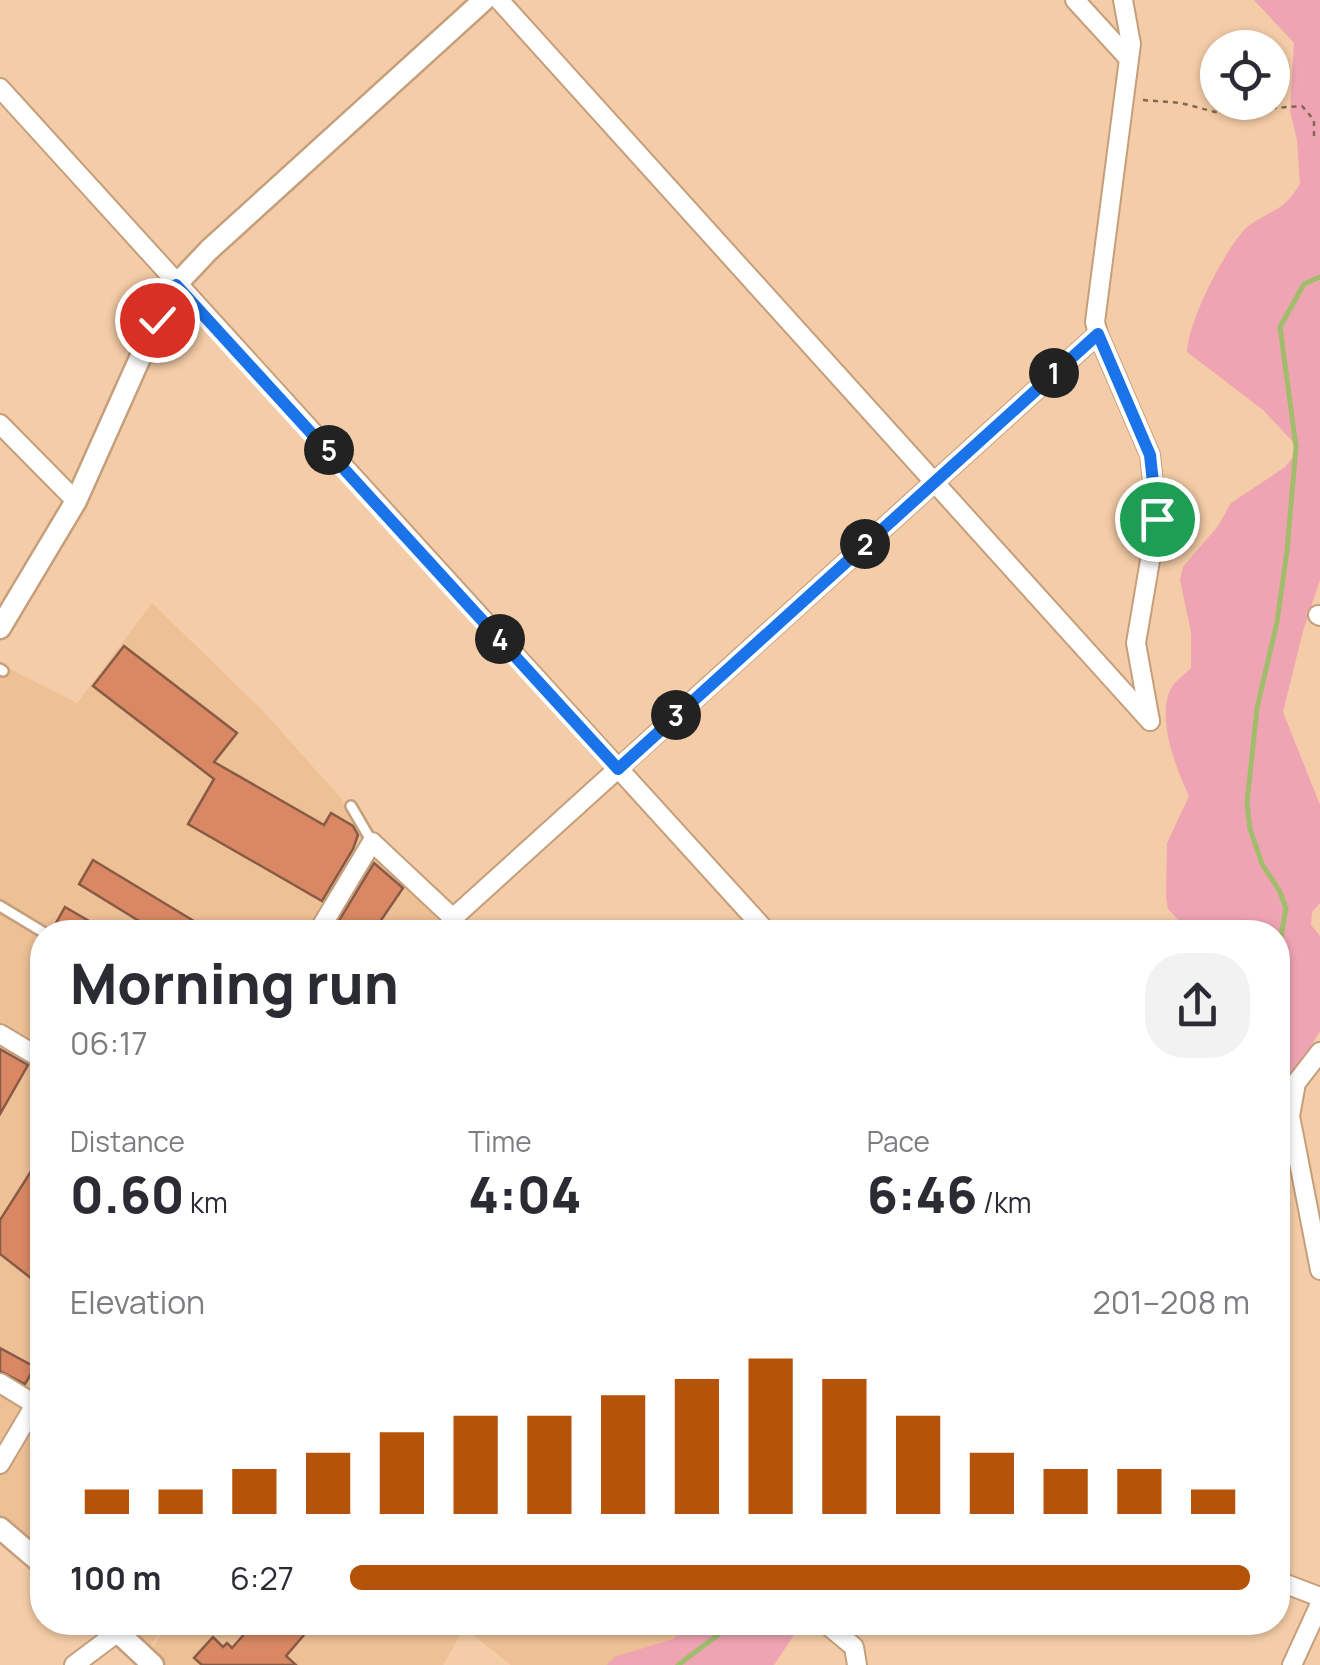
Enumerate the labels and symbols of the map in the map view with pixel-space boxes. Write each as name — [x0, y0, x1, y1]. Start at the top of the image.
pin — [115, 278, 200, 363]
pin: 1 — [1029, 348, 1079, 398]
pin: 5 — [304, 425, 354, 475]
pin — [1115, 477, 1200, 562]
pin: 2 — [840, 519, 890, 569]
pin: 4 — [475, 614, 525, 664]
pin: 3 — [651, 690, 701, 740]

